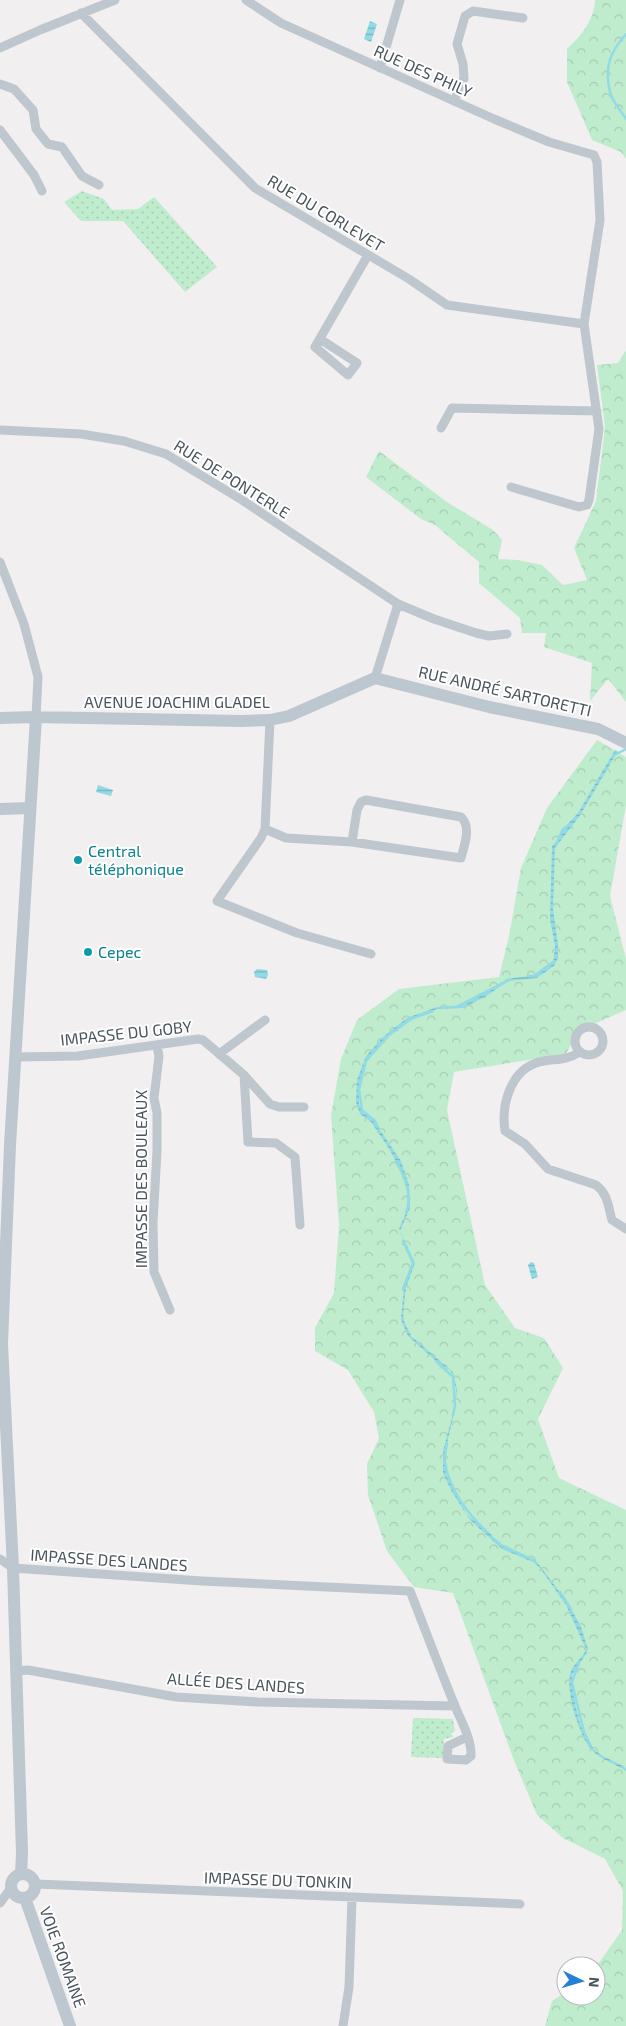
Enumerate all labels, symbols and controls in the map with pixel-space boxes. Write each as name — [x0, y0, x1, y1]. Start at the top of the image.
street label: RUE DES PHILY — [371, 40, 475, 101]
street label: RUE DU CORLEVET — [265, 170, 388, 255]
street label: RUE DE PONTERLE — [171, 435, 294, 522]
street label: RUE ANDRÉ SARTORETTI — [417, 661, 593, 720]
street label: AVENUE JOACHIM GLADEL — [84, 692, 270, 711]
place label: Central téléphonique — [88, 841, 184, 878]
marker: Central téléphonique — [72, 854, 84, 866]
place label: Cepec — [98, 942, 142, 961]
marker: Cepec — [82, 946, 94, 958]
street label: IMPASSE DU GOBY — [59, 1016, 193, 1049]
street label: IMPASSE DES BOULEAUX — [131, 1090, 150, 1268]
street label: IMPASSE DES LANDES — [30, 1545, 188, 1574]
street label: ALLÉE DES LANDES — [167, 1668, 306, 1697]
street label: IMPASSE DU TONKIN — [204, 1867, 352, 1892]
street label: VOIE ROMAINE — [36, 1904, 91, 2010]
north arrow — [556, 1956, 606, 2006]
text: N — [586, 1976, 603, 1988]

